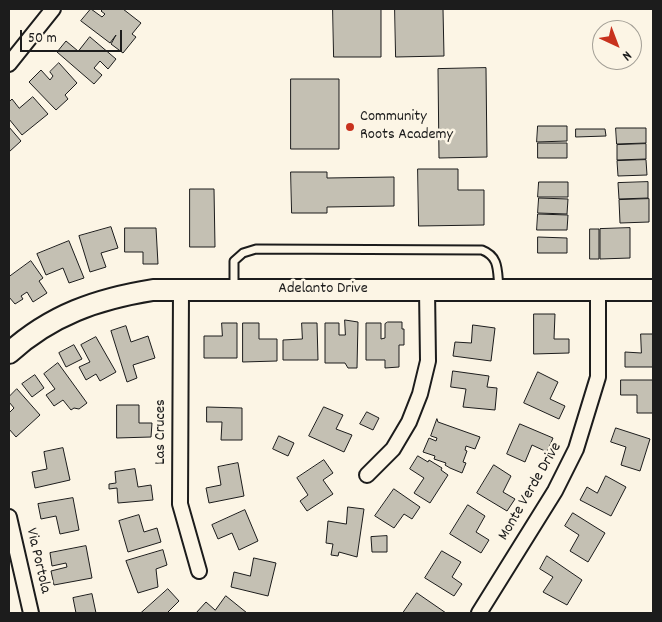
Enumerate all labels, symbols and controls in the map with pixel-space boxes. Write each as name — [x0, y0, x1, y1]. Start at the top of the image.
scale bar — [22, 20, 125, 52]
north arrow — [592, 20, 642, 70]
text: 50 m — [28, 28, 57, 50]
text: N — [617, 46, 636, 65]
place label: Community Roots Academy — [360, 108, 453, 146]
marker: Community Roots Academy — [344, 121, 356, 133]
street label: Adelanto Drive — [278, 280, 368, 300]
street label: Las Cruces — [152, 399, 172, 465]
street label: Monte Verde Drive — [495, 439, 567, 545]
street label: Via Portola — [20, 526, 54, 596]

